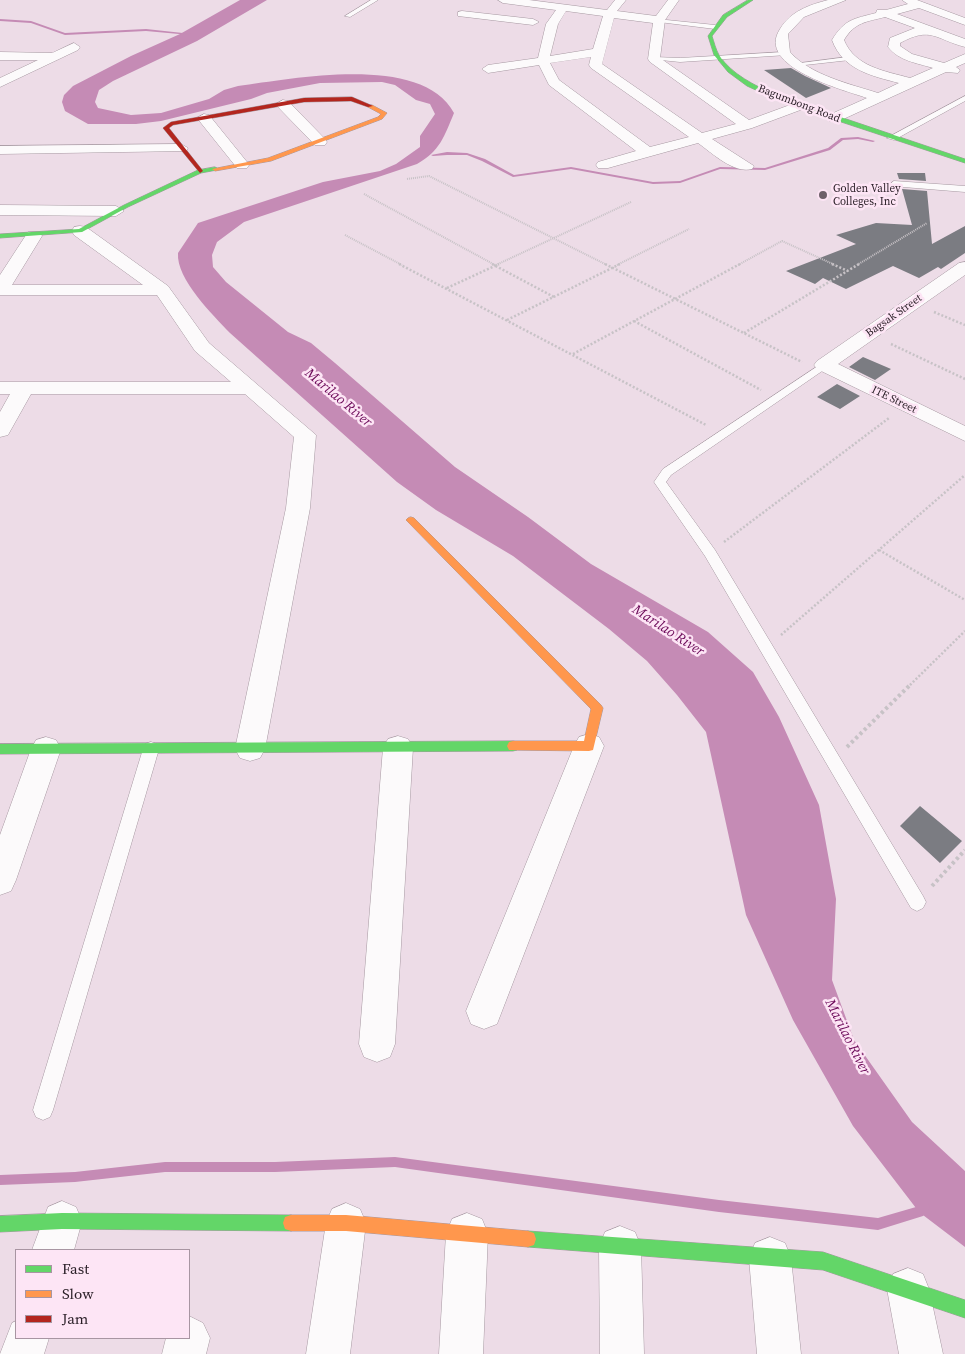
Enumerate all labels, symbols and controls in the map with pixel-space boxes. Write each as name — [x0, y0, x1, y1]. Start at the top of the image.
street label: Bagumbong Road — [756, 82, 842, 126]
place label: Golden Valley Colleges, Inc — [833, 182, 901, 208]
marker: Golden Valley Colleges, Inc — [817, 189, 829, 201]
street label: Bagsak Street — [863, 292, 925, 340]
water label: Marilao River — [301, 365, 375, 431]
street label: ITE Street — [869, 383, 919, 417]
water label: Marilao River — [629, 602, 707, 660]
water label: Marilao River — [821, 997, 873, 1077]
legend — [15, 1249, 190, 1339]
text: Fast — [62, 1258, 89, 1279]
text: Slow — [62, 1283, 94, 1304]
text: Jam — [62, 1308, 88, 1329]

